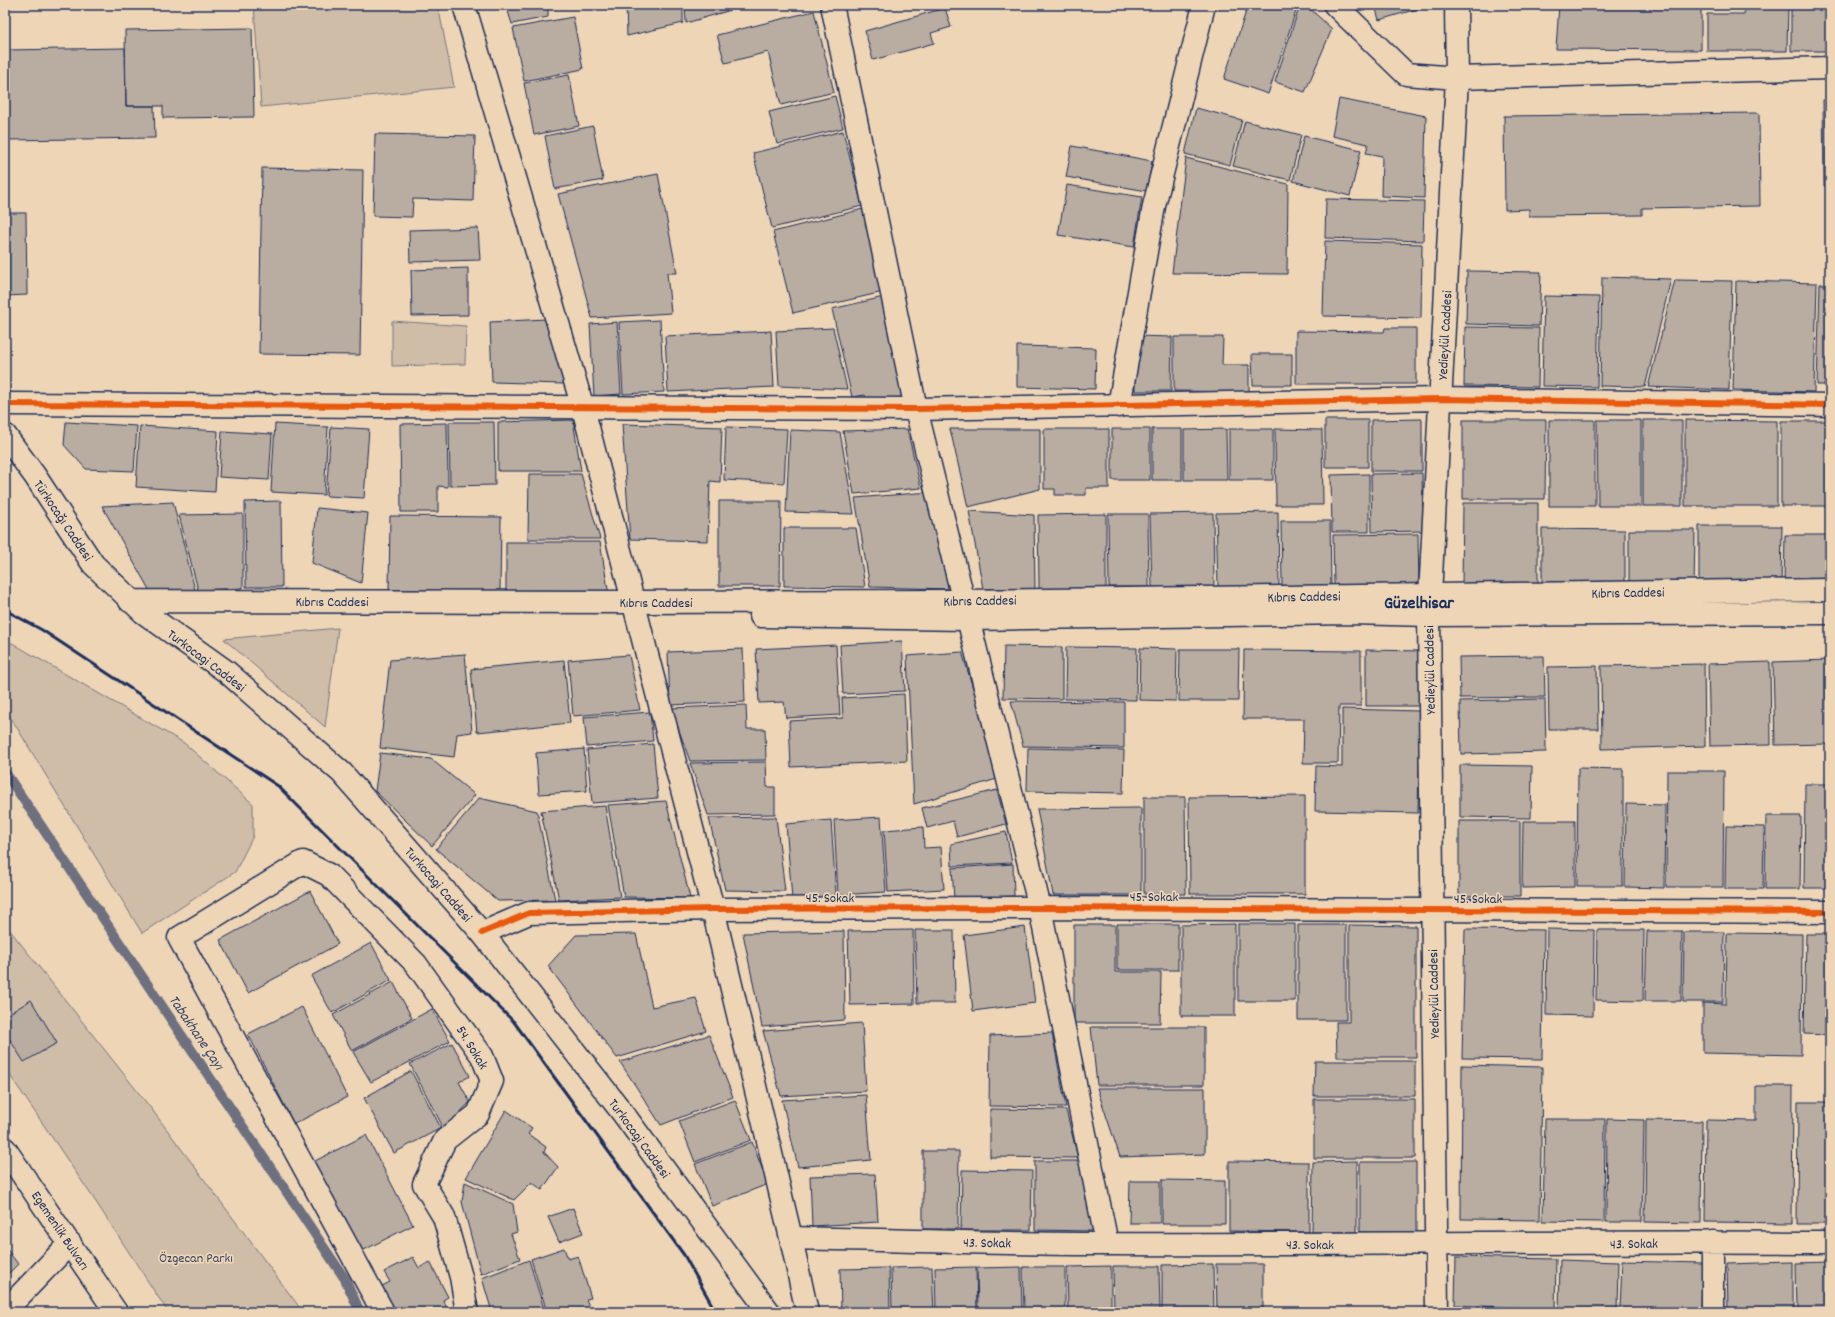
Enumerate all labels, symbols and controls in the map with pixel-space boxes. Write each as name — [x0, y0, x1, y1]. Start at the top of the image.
street label: Yedieylül Caddesi — [1434, 290, 1458, 380]
street label: Türkocağı Caddesi — [28, 477, 97, 566]
street label: Kıbrıs Caddesi — [1591, 583, 1665, 605]
street label: Kıbrıs Caddesi — [1267, 587, 1341, 609]
street label: Kıbrıs Caddesi — [943, 591, 1017, 613]
district label: Güzelhisar — [1384, 592, 1454, 617]
street label: Kıbrıs Caddesi — [295, 593, 369, 613]
street label: Kıbrıs Caddesi — [619, 594, 693, 614]
street label: Turkocagi Caddesi — [162, 625, 250, 698]
street label: Yedieylül Caddesi — [1420, 625, 1442, 715]
street label: Turkocagi Caddesi — [399, 843, 476, 928]
street label: 45. Sokak — [1130, 888, 1178, 908]
street label: 45. Sokak — [806, 889, 854, 909]
street label: 45. Sokak — [1454, 890, 1502, 910]
street label: Yedieylül Caddesi — [1424, 949, 1446, 1039]
water label: Tabakhane Çayı — [162, 991, 229, 1076]
street label: 54. Sokak — [450, 1022, 492, 1074]
street label: Turkocagi Caddesi — [603, 1095, 674, 1183]
street label: Egemenlik Bulvarı — [25, 1187, 93, 1275]
street label: 43. Sokak — [963, 1234, 1011, 1254]
street label: 43. Sokak — [1610, 1235, 1658, 1255]
street label: 43. Sokak — [1286, 1236, 1334, 1256]
park label: Özgecan Parkı — [159, 1249, 233, 1269]

